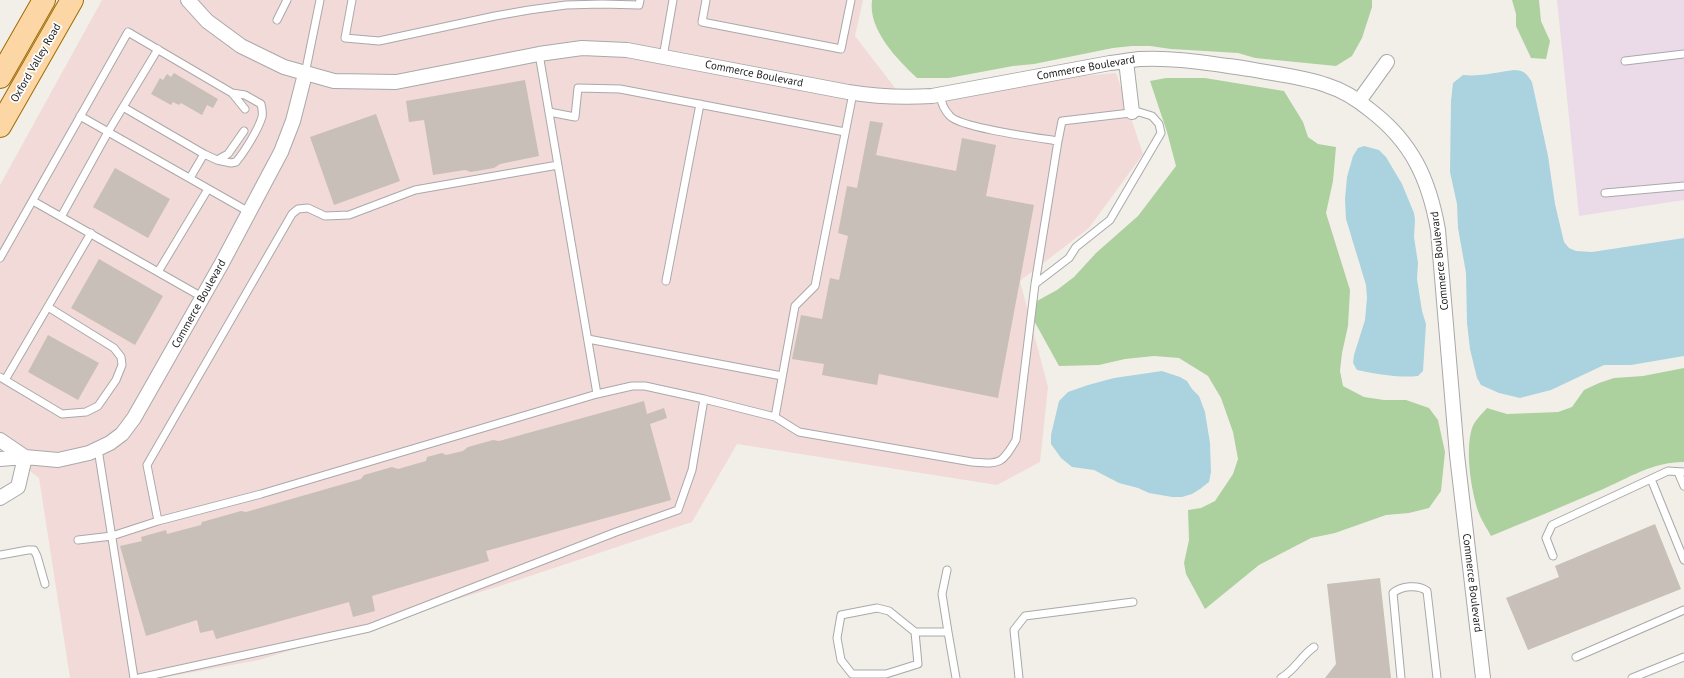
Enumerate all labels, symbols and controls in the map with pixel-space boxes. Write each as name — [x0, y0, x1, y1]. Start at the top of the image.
street label: Oxford Valley Road — [8, 21, 64, 105]
street label: Commerce Boulevard — [1036, 53, 1136, 83]
street label: Commerce Boulevard — [704, 58, 804, 90]
street label: Commerce Boulevard — [1428, 211, 1452, 311]
street label: Commerce Boulevard — [169, 257, 229, 351]
street label: Commerce Boulevard — [1459, 533, 1485, 633]

